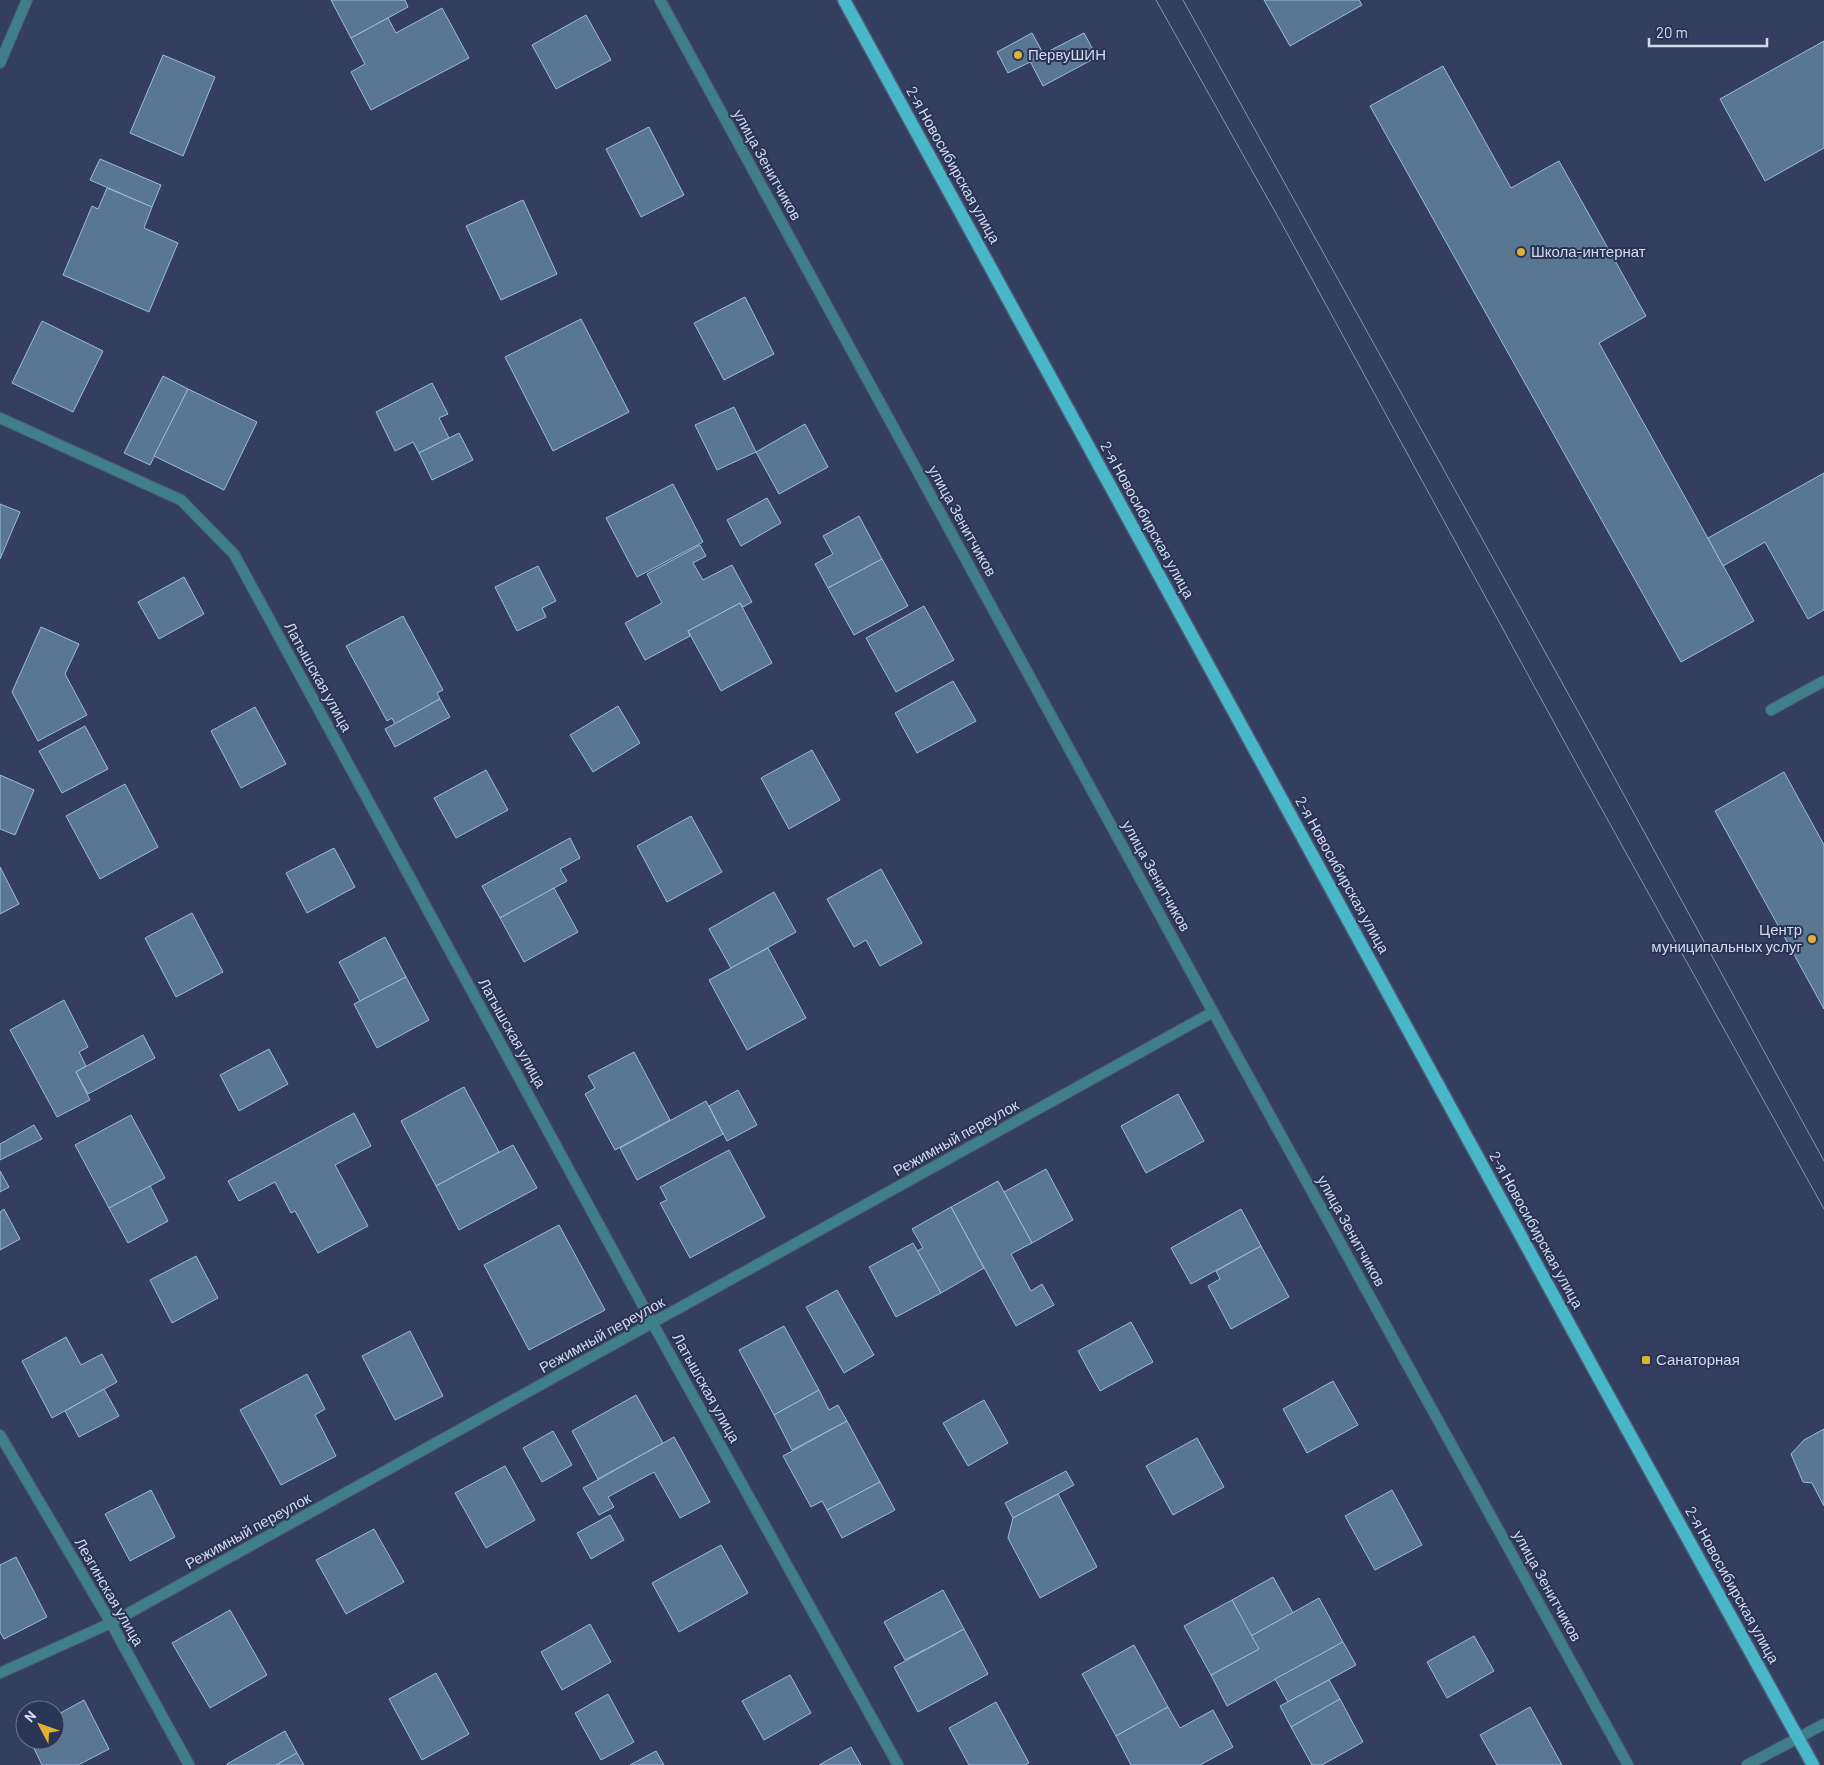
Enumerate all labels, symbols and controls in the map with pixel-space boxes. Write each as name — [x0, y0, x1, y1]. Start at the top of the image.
scale bar — [1649, 15, 1766, 47]
text: 20 m — [1656, 23, 1688, 41]
place label: ПервуШИН — [1028, 45, 1106, 63]
marker: ПервуШИН — [1012, 49, 1024, 61]
street label: 2-я Новосибирская улица — [903, 83, 1005, 247]
street label: улица Зенитчиков — [730, 106, 806, 223]
place label: Школа-интернат — [1531, 242, 1646, 260]
marker: Школа-интернат — [1515, 246, 1527, 258]
street label: 2-я Новосибирская улица — [1097, 438, 1199, 602]
street label: улица Зенитчиков — [925, 462, 1001, 579]
street label: Латышская улица — [281, 619, 357, 735]
street label: 2-я Новосибирская улица — [1292, 793, 1394, 957]
street label: улица Зенитчиков — [1119, 817, 1195, 934]
place label: Центр муниципальных услуг — [1651, 920, 1803, 955]
marker: Центр муниципальных услуг — [1806, 933, 1818, 945]
street label: Латышская улица — [475, 975, 551, 1091]
street label: Режимный переулок — [890, 1095, 1022, 1179]
street label: 2-я Новосибирская улица — [1486, 1148, 1588, 1312]
street label: улица Зенитчиков — [1314, 1172, 1390, 1289]
street label: Режимный переулок — [536, 1292, 668, 1376]
street label: Латышская улица — [669, 1330, 745, 1446]
place label: Санаторная — [1656, 1350, 1740, 1368]
marker: Санаторная — [1640, 1354, 1652, 1366]
street label: Режимный переулок — [182, 1488, 314, 1572]
street label: 2-я Новосибирская улица — [1682, 1503, 1784, 1667]
street label: улица Зенитчиков — [1510, 1527, 1586, 1644]
street label: Лезгинская улица — [72, 1534, 148, 1649]
north arrow — [15, 1700, 65, 1750]
text: N — [20, 1707, 39, 1725]

